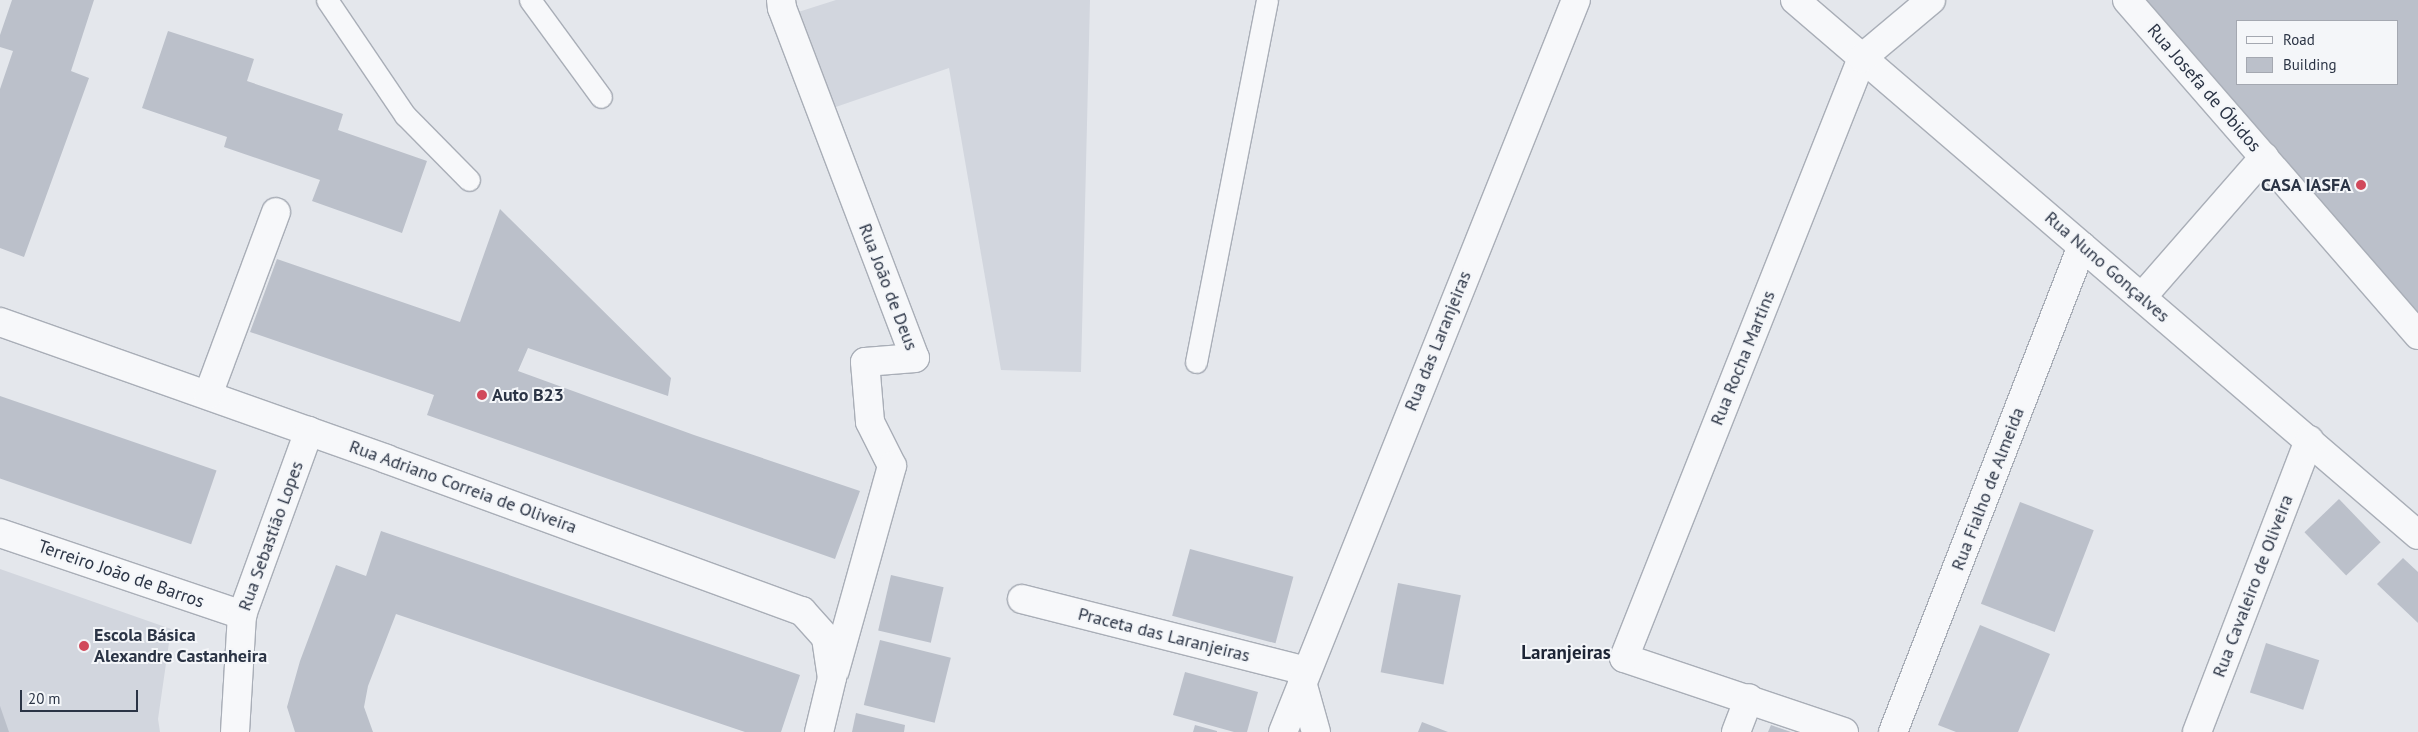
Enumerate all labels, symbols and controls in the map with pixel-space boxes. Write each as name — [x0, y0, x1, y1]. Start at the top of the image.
street label: Rua Josefa de Óbidos — [2143, 20, 2265, 156]
legend — [2236, 20, 2398, 85]
text: Road — [2283, 30, 2315, 49]
text: Building — [2283, 55, 2337, 74]
place label: CASA IASFA — [2260, 174, 2351, 196]
marker: CASA IASFA — [2355, 179, 2367, 191]
street label: Rua Nuno Gonçalves — [2040, 207, 2174, 327]
street label: Rua João de Deus — [854, 221, 922, 353]
street label: Rua das Laranjeiras — [1400, 268, 1476, 414]
street label: Rua Rocha Martins — [1706, 288, 1780, 428]
place label: Auto B23 — [492, 384, 564, 406]
marker: Auto B23 — [476, 389, 488, 401]
street label: Rua Fialho de Almeida — [1947, 404, 2029, 574]
street label: Rua Adriano Correia de Oliveira — [346, 436, 580, 538]
street label: Rua Sebastião Lopes — [234, 458, 308, 614]
street label: Rua Cavaleiro de Oliveira — [2208, 492, 2298, 680]
street label: Terreiro João de Barros — [35, 535, 207, 613]
street label: Praceta das Laranjeiras — [1076, 603, 1252, 667]
place label: Escola Básica Alexandre Castanheira — [94, 625, 267, 668]
marker: Escola Básica Alexandre Castanheira — [78, 640, 90, 652]
district label: Laranjeiras — [1521, 642, 1611, 664]
scale bar — [22, 680, 140, 712]
text: 20 m — [28, 689, 61, 708]

